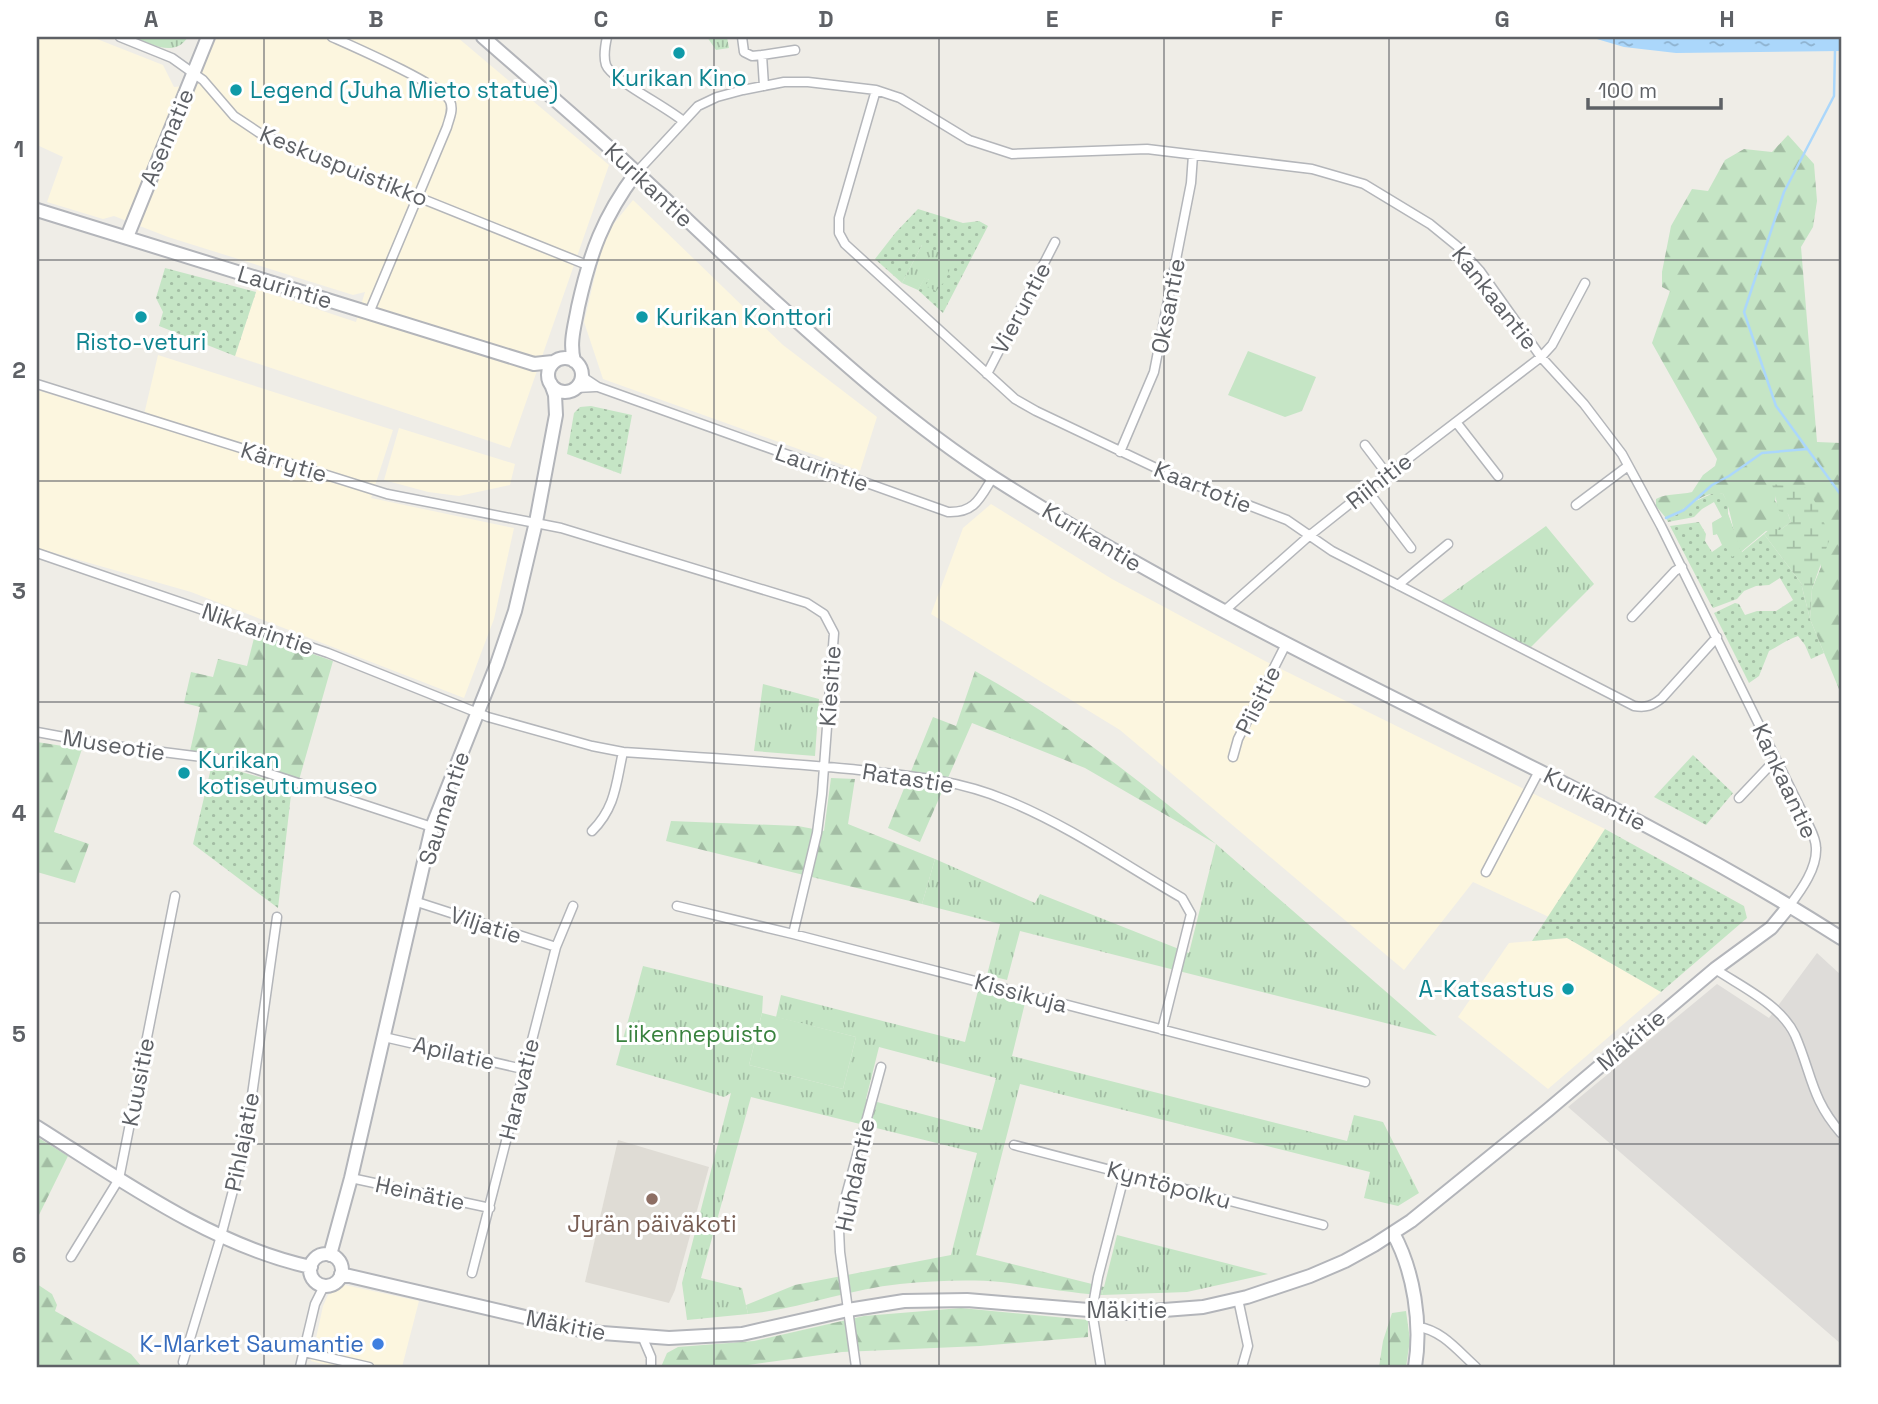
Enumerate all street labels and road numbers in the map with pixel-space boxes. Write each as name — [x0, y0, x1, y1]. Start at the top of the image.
street label: Asematie — [133, 84, 201, 190]
street label: Keskuspuistikko — [255, 119, 433, 213]
street label: Kurikantie — [598, 136, 700, 234]
street label: Kankaantie — [1445, 240, 1545, 356]
street label: Oksantie — [1144, 256, 1192, 356]
street label: Vieruntie — [984, 257, 1058, 359]
street label: Laurintie — [234, 258, 336, 316]
street label: Kärrytie — [237, 435, 331, 489]
street label: Laurintie — [771, 437, 873, 499]
street label: Riihitie — [1340, 446, 1418, 516]
street label: Kaartotie — [1150, 454, 1256, 520]
street label: Kurikantie — [1037, 496, 1147, 578]
street label: Nikkarintie — [198, 596, 318, 662]
street label: Kiesitie — [812, 645, 848, 727]
street label: Piisitie — [1229, 661, 1287, 739]
street label: Kankaantie — [1745, 719, 1825, 843]
street label: Museotie — [61, 722, 167, 768]
street label: Saumantie — [412, 747, 476, 869]
street label: Ratastie — [860, 756, 956, 800]
street label: Kurikantie — [1539, 760, 1651, 838]
street label: Viljatie — [446, 899, 526, 951]
street label: Kissikuja — [971, 966, 1071, 1020]
street label: Mäkitie — [1590, 1002, 1672, 1078]
street label: Apilatie — [410, 1029, 498, 1077]
street label: Kuusitie — [115, 1035, 161, 1129]
street label: Haravatie — [492, 1035, 546, 1143]
street label: Pihlajatie — [218, 1090, 266, 1194]
street label: Huhdantie — [828, 1116, 882, 1234]
street label: Kyntöpolku — [1104, 1154, 1234, 1216]
street label: Heinätie — [372, 1169, 468, 1217]
street label: Mäkitie — [1087, 1295, 1167, 1325]
street label: Mäkitie — [523, 1303, 609, 1347]

